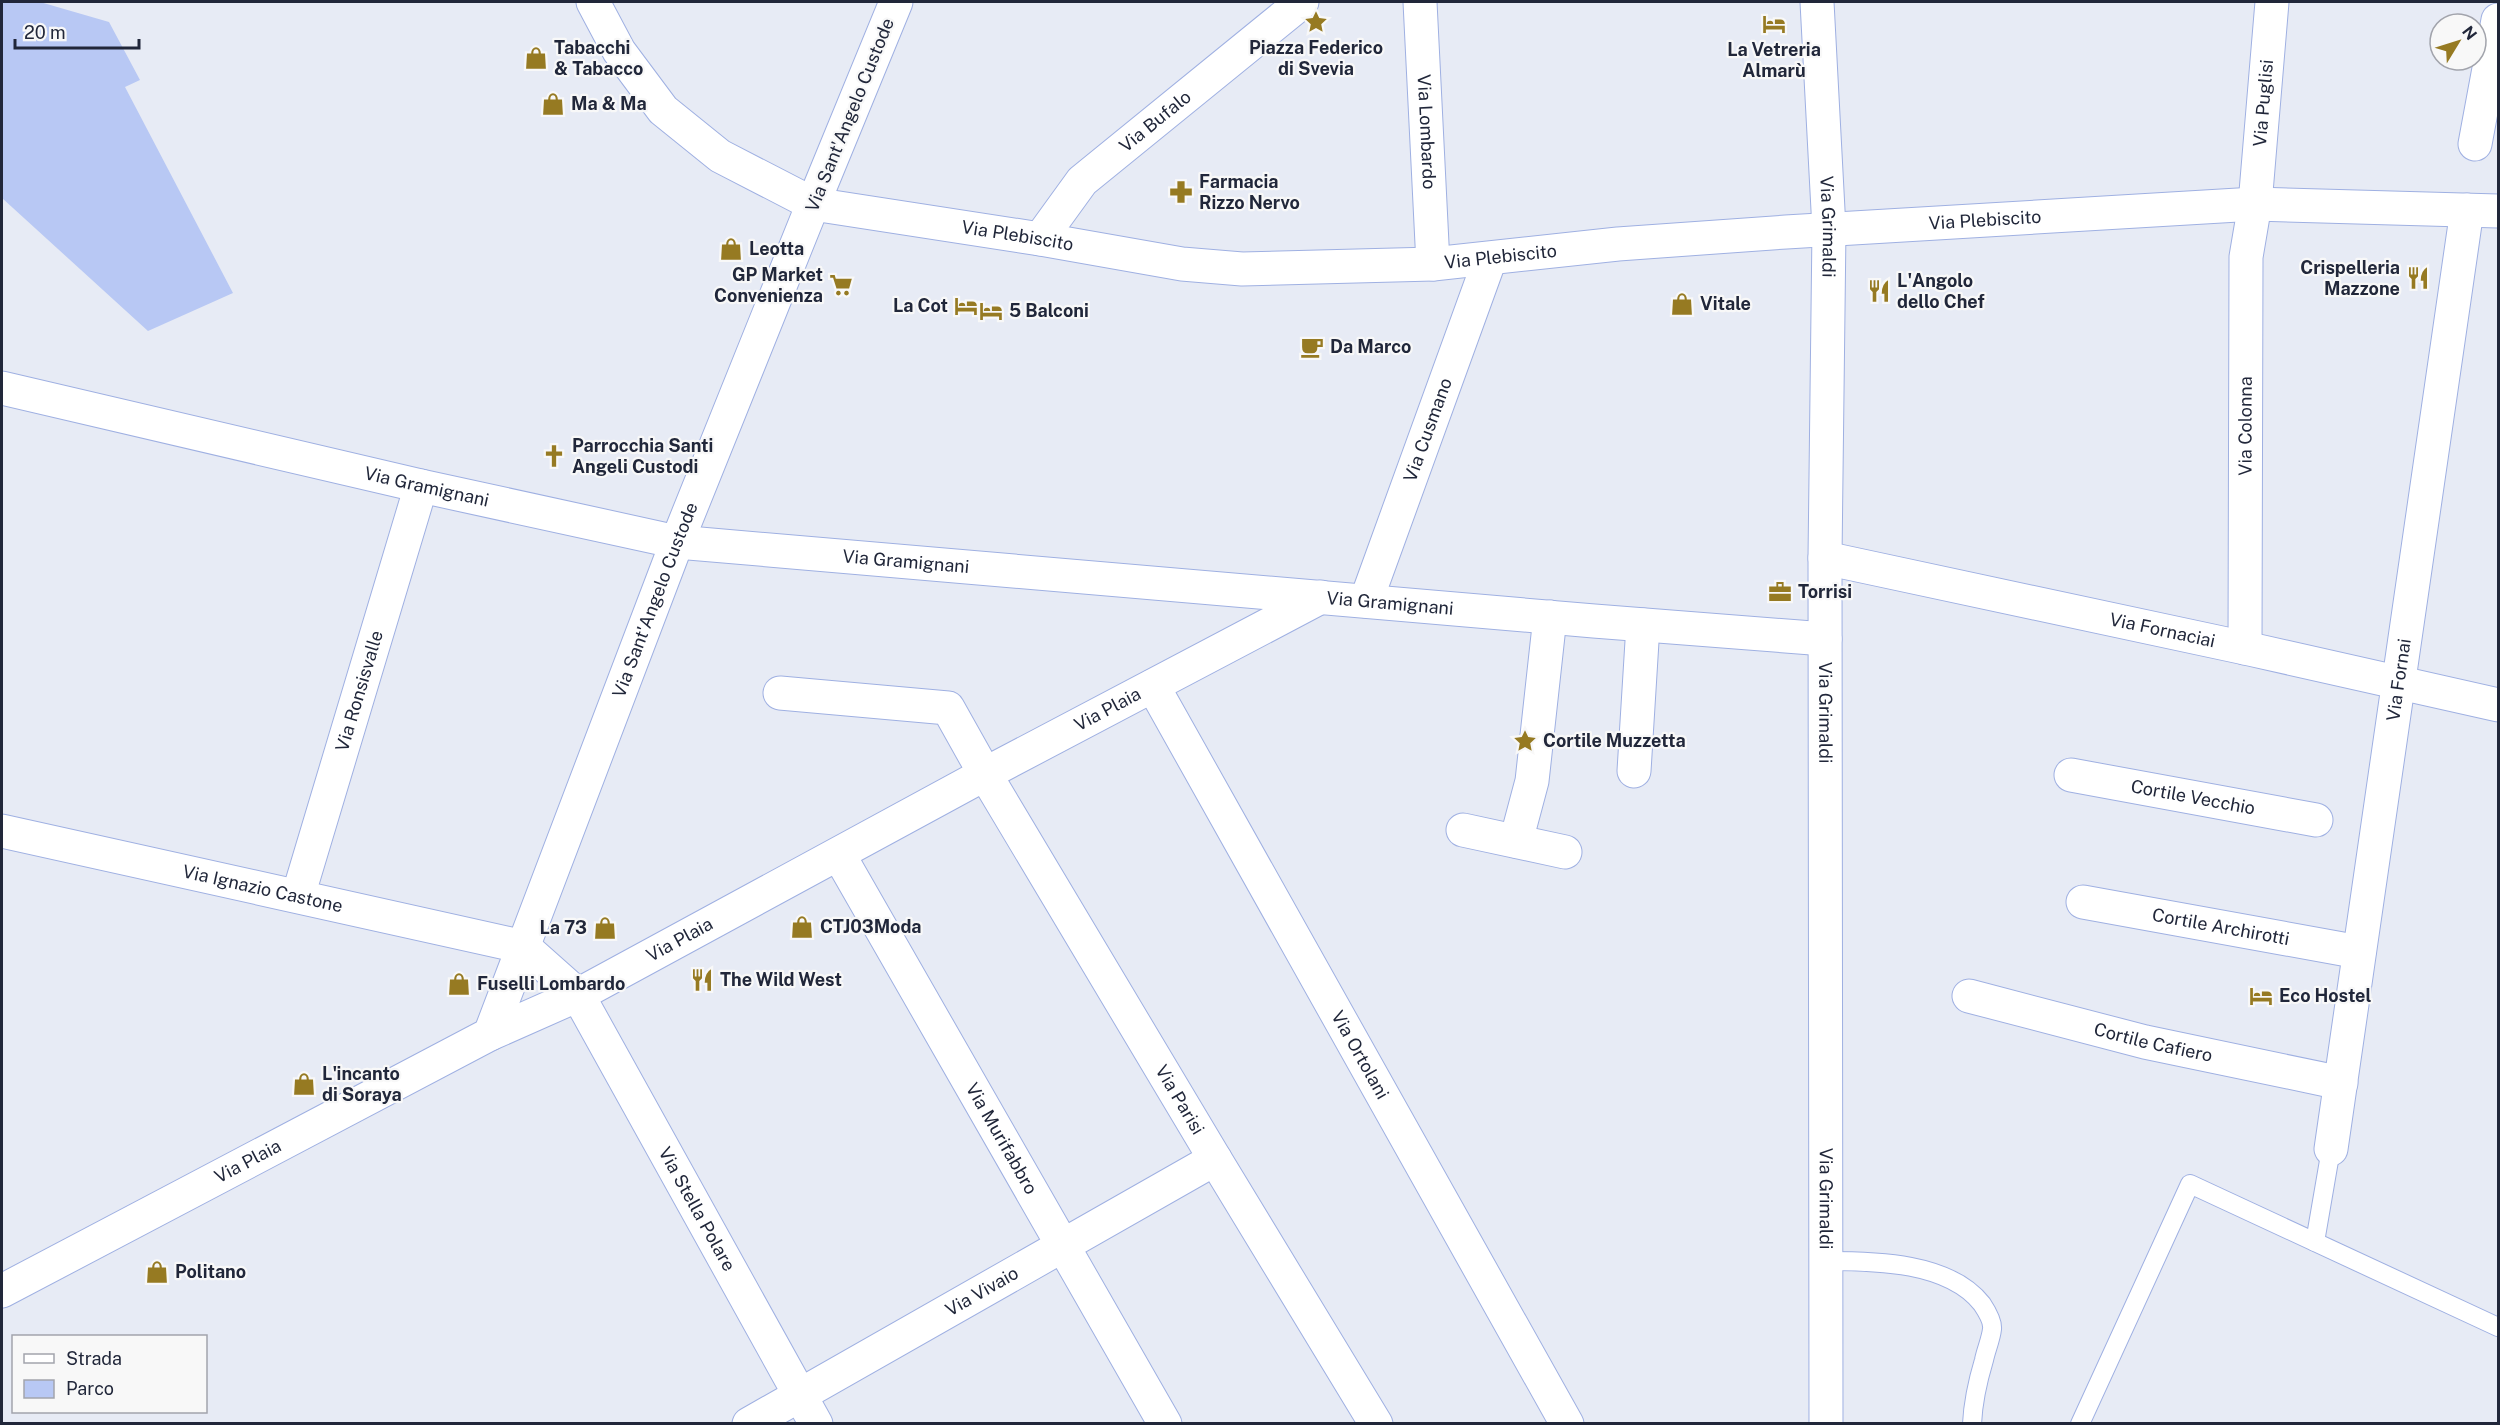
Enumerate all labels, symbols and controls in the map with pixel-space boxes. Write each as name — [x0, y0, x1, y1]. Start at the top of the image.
place icon: Piazza Federico di Svevia — [1303, 9, 1329, 35]
hotel icon: La Vetreria Almarù — [1761, 11, 1787, 37]
scale bar — [15, 12, 140, 50]
north arrow — [2428, 12, 2488, 72]
street label: Via Sant'Angelo Custode — [801, 15, 898, 215]
text: 20 m — [24, 22, 66, 43]
text: N — [2458, 22, 2481, 44]
place label: Tabacchi & Tabacco — [554, 37, 643, 79]
place label: Piazza Federico di Svevia — [1249, 37, 1383, 79]
place label: La Vetreria Almarù — [1727, 39, 1821, 81]
shop icon: Tabacchi & Tabacco — [523, 45, 549, 71]
street label: Via Puglisi — [2249, 59, 2277, 147]
street label: Via Lombardo — [1414, 74, 1440, 190]
street label: Via Bufalo — [1115, 86, 1195, 156]
shop icon: Ma & Ma — [540, 91, 566, 117]
place label: Ma & Ma — [571, 93, 647, 114]
place label: Farmacia Rizzo Nervo — [1199, 171, 1300, 213]
street label: Via Grimaldi — [1816, 175, 1840, 278]
pharmacy icon: Farmacia Rizzo Nervo — [1168, 179, 1194, 205]
street label: Via Plebiscito — [1928, 206, 2042, 233]
street label: Via Plebiscito — [960, 216, 1075, 255]
shop icon: Leotta — [718, 236, 744, 262]
place label: Leotta — [749, 238, 804, 259]
street label: Via Plebiscito — [1443, 240, 1558, 273]
place label: Crispelleria Mazzone — [2300, 257, 2400, 299]
place label: GP Market Convenienza — [714, 264, 823, 306]
restaurant icon: Crispelleria Mazzone — [2405, 265, 2431, 291]
place label: L'Angolo dello Chef — [1897, 270, 1985, 312]
supermarket icon: GP Market Convenienza — [828, 272, 854, 298]
restaurant icon: L'Angolo dello Chef — [1866, 278, 1892, 304]
shop icon: Vitale — [1669, 291, 1695, 317]
hotel icon: La Cot — [953, 293, 979, 319]
place label: Vitale — [1700, 293, 1751, 314]
place label: La Cot — [893, 295, 948, 316]
hotel icon: 5 Balconi — [978, 298, 1004, 324]
place label: 5 Balconi — [1009, 300, 1089, 321]
cafe icon: Da Marco — [1299, 334, 1325, 360]
place label: Da Marco — [1330, 336, 1411, 357]
street label: Via Cusmano — [1399, 375, 1456, 485]
street label: Via Colonna — [2234, 376, 2256, 476]
place label: Parrocchia Santi Angeli Custodi — [572, 435, 713, 477]
church icon: Parrocchia Santi Angeli Custodi — [541, 443, 567, 469]
street label: Via Gramignani — [362, 462, 491, 511]
street label: Via Sant'Angelo Custode — [608, 499, 702, 700]
street label: Via Gramignani — [842, 545, 970, 577]
office icon: Torrisi — [1767, 579, 1793, 605]
place label: Torrisi — [1798, 581, 1852, 602]
street label: Via Gramignani — [1326, 587, 1454, 619]
street label: Via Fornaciai — [2108, 608, 2217, 651]
street label: Via Ronsisvalle — [331, 628, 387, 754]
street label: Via Fornai — [2382, 637, 2415, 723]
street label: Via Grimaldi — [1815, 662, 1836, 763]
street label: Via Plaia — [1071, 683, 1144, 735]
place icon: Cortile Muzzetta — [1512, 728, 1538, 754]
place label: Cortile Muzzetta — [1543, 730, 1686, 751]
street label: Cortile Vecchio — [2129, 775, 2257, 819]
street label: Via Ignazio Castone — [181, 860, 345, 916]
street label: Cortile Archirotti — [2151, 904, 2291, 949]
street label: Via Plaia — [643, 913, 716, 966]
shop icon: CTJ03Moda — [789, 914, 815, 940]
shop icon: La 73 — [592, 915, 618, 941]
place label: CTJ03Moda — [820, 916, 922, 937]
place label: La 73 — [539, 917, 587, 938]
restaurant icon: The Wild West — [689, 967, 715, 993]
place label: The Wild West — [720, 969, 842, 990]
shop icon: Fuselli Lombardo — [446, 971, 472, 997]
place label: Fuselli Lombardo — [477, 973, 625, 994]
hotel icon: Eco Hostel — [2248, 983, 2274, 1009]
place label: Eco Hostel — [2279, 985, 2371, 1006]
street label: Via Ortolani — [1327, 1007, 1394, 1103]
street label: Cortile Cafiero — [2092, 1018, 2214, 1066]
street label: Via Parisi — [1151, 1061, 1209, 1138]
place label: L'incanto di Soraya — [322, 1063, 402, 1105]
shop icon: L'incanto di Soraya — [291, 1071, 317, 1097]
street label: Via Murifabbro — [962, 1079, 1042, 1198]
street label: Via Plaia — [211, 1135, 285, 1187]
street label: Via Stella Polare — [655, 1143, 740, 1275]
street label: Via Grimaldi — [1816, 1148, 1837, 1249]
shop icon: Politano — [144, 1259, 170, 1285]
place label: Politano — [175, 1261, 246, 1282]
street label: Via Vivaio — [941, 1262, 1022, 1320]
legend — [12, 1335, 207, 1413]
text: Strada — [66, 1348, 122, 1369]
text: Parco — [66, 1378, 114, 1399]

